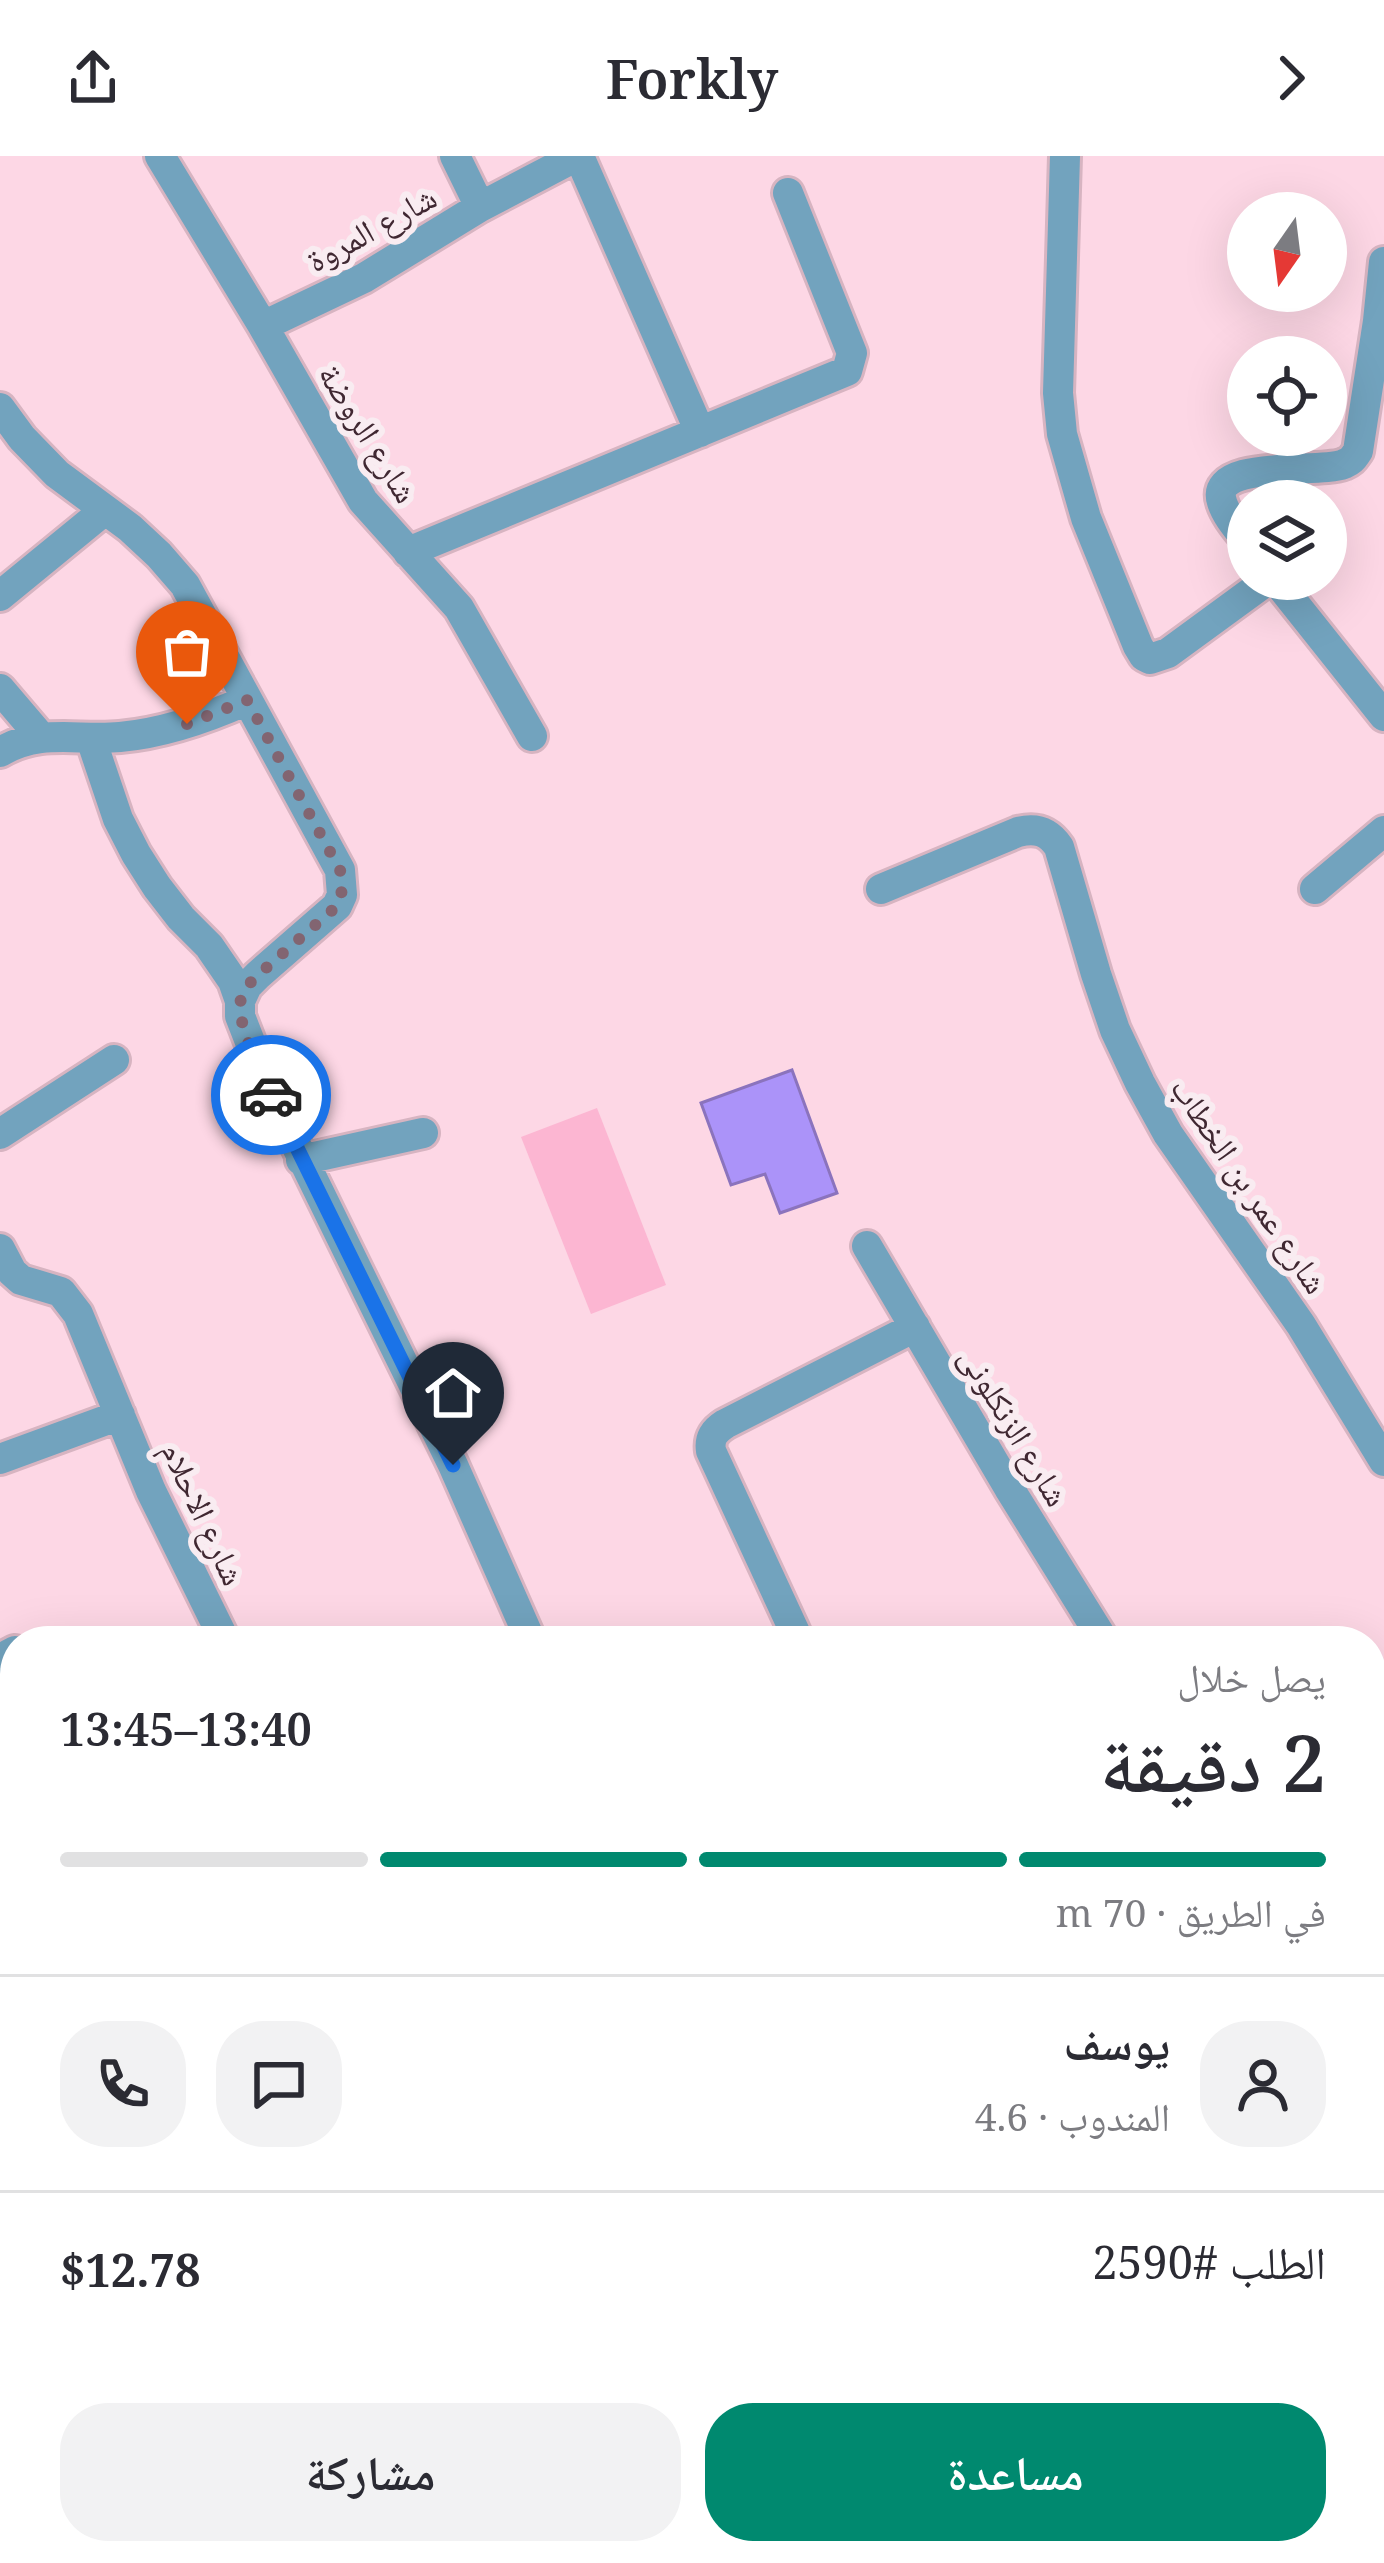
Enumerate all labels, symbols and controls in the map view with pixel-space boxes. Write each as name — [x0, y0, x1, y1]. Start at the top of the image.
text: Forkly — [606, 41, 778, 115]
icon: share — [60, 45, 126, 111]
icon: forward — [1258, 45, 1324, 111]
street label: شارع المروة — [298, 174, 444, 282]
north arrow — [1227, 192, 1347, 312]
map controls — [1227, 192, 1347, 600]
button: locate — [1227, 336, 1347, 456]
street label: شارع الروضة — [309, 355, 429, 511]
button: layers — [1227, 480, 1347, 600]
pin — [136, 601, 238, 724]
icon: bag — [154, 619, 220, 685]
courier — [211, 1035, 331, 1155]
icon: car — [238, 1062, 304, 1128]
street label: شارع عمر بن الخطاب — [1161, 1068, 1339, 1302]
street label: شارع الزنكلونى — [950, 1338, 1080, 1514]
pin — [402, 1342, 504, 1465]
icon: home — [420, 1360, 486, 1426]
street label: شارع الاحلام — [151, 1434, 257, 1592]
text: يصل خلال — [1177, 1650, 1326, 1703]
text: 13:40–13:45 — [60, 1698, 312, 1759]
text: 2 دقيقة — [1100, 1709, 1326, 1815]
text: في الطريق · 70 m — [1056, 1885, 1326, 1938]
text: يوسف — [1064, 2012, 1170, 2073]
button: phone — [60, 2021, 186, 2147]
button: chat — [216, 2021, 342, 2147]
button: person — [1200, 2021, 1326, 2147]
text: المندوب · 4.6 — [975, 2089, 1170, 2142]
text: الطلب #2590 — [1092, 2231, 1326, 2292]
text: $12.78 — [60, 2239, 200, 2300]
button: مشاركة — [60, 2403, 681, 2541]
button: مساعدة — [705, 2403, 1326, 2541]

